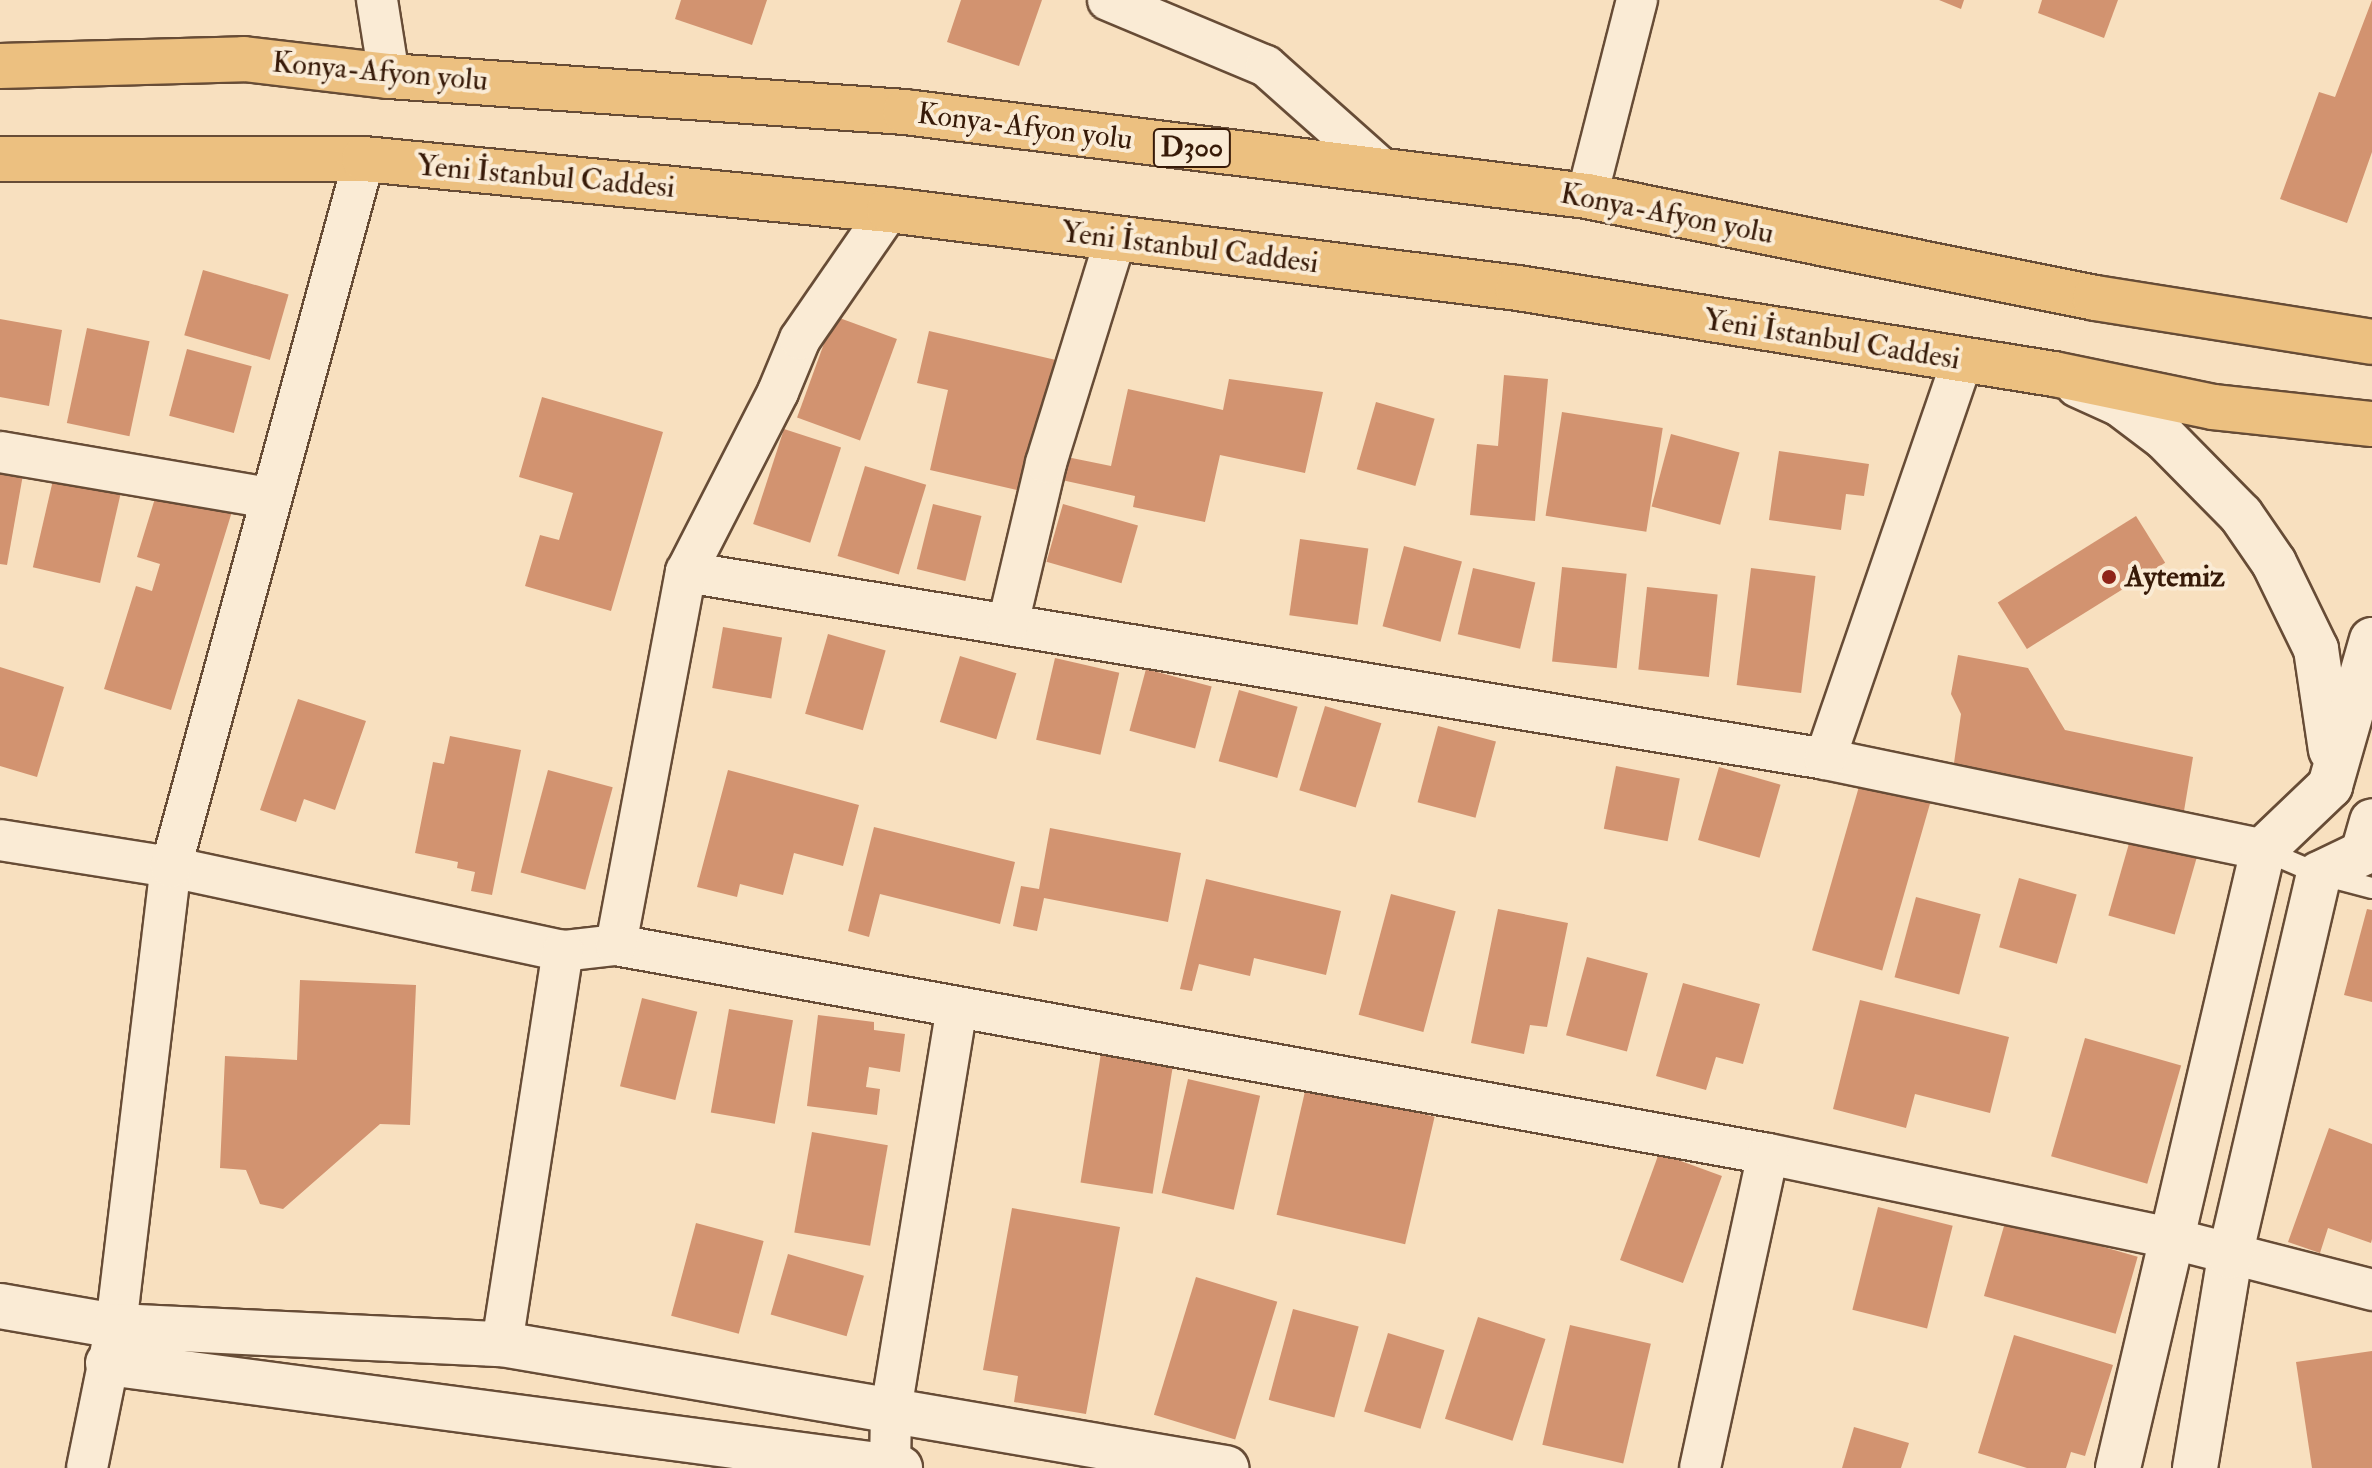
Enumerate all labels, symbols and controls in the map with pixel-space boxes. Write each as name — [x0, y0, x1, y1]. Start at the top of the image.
street label: Konya-Afyon yolu — [271, 45, 489, 99]
street label: Konya-Afyon yolu — [915, 96, 1135, 158]
road number: D300 — [1152, 124, 1232, 172]
street label: Yeni İstanbul Caddesi — [416, 148, 676, 206]
street label: Konya-Afyon yolu — [1557, 176, 1777, 252]
street label: Yeni İstanbul Caddesi — [1059, 214, 1321, 282]
street label: Yeni İstanbul Caddesi — [1701, 302, 1963, 378]
place label: Aytemiz — [2125, 559, 2225, 595]
marker: Aytemiz — [2100, 568, 2118, 586]

